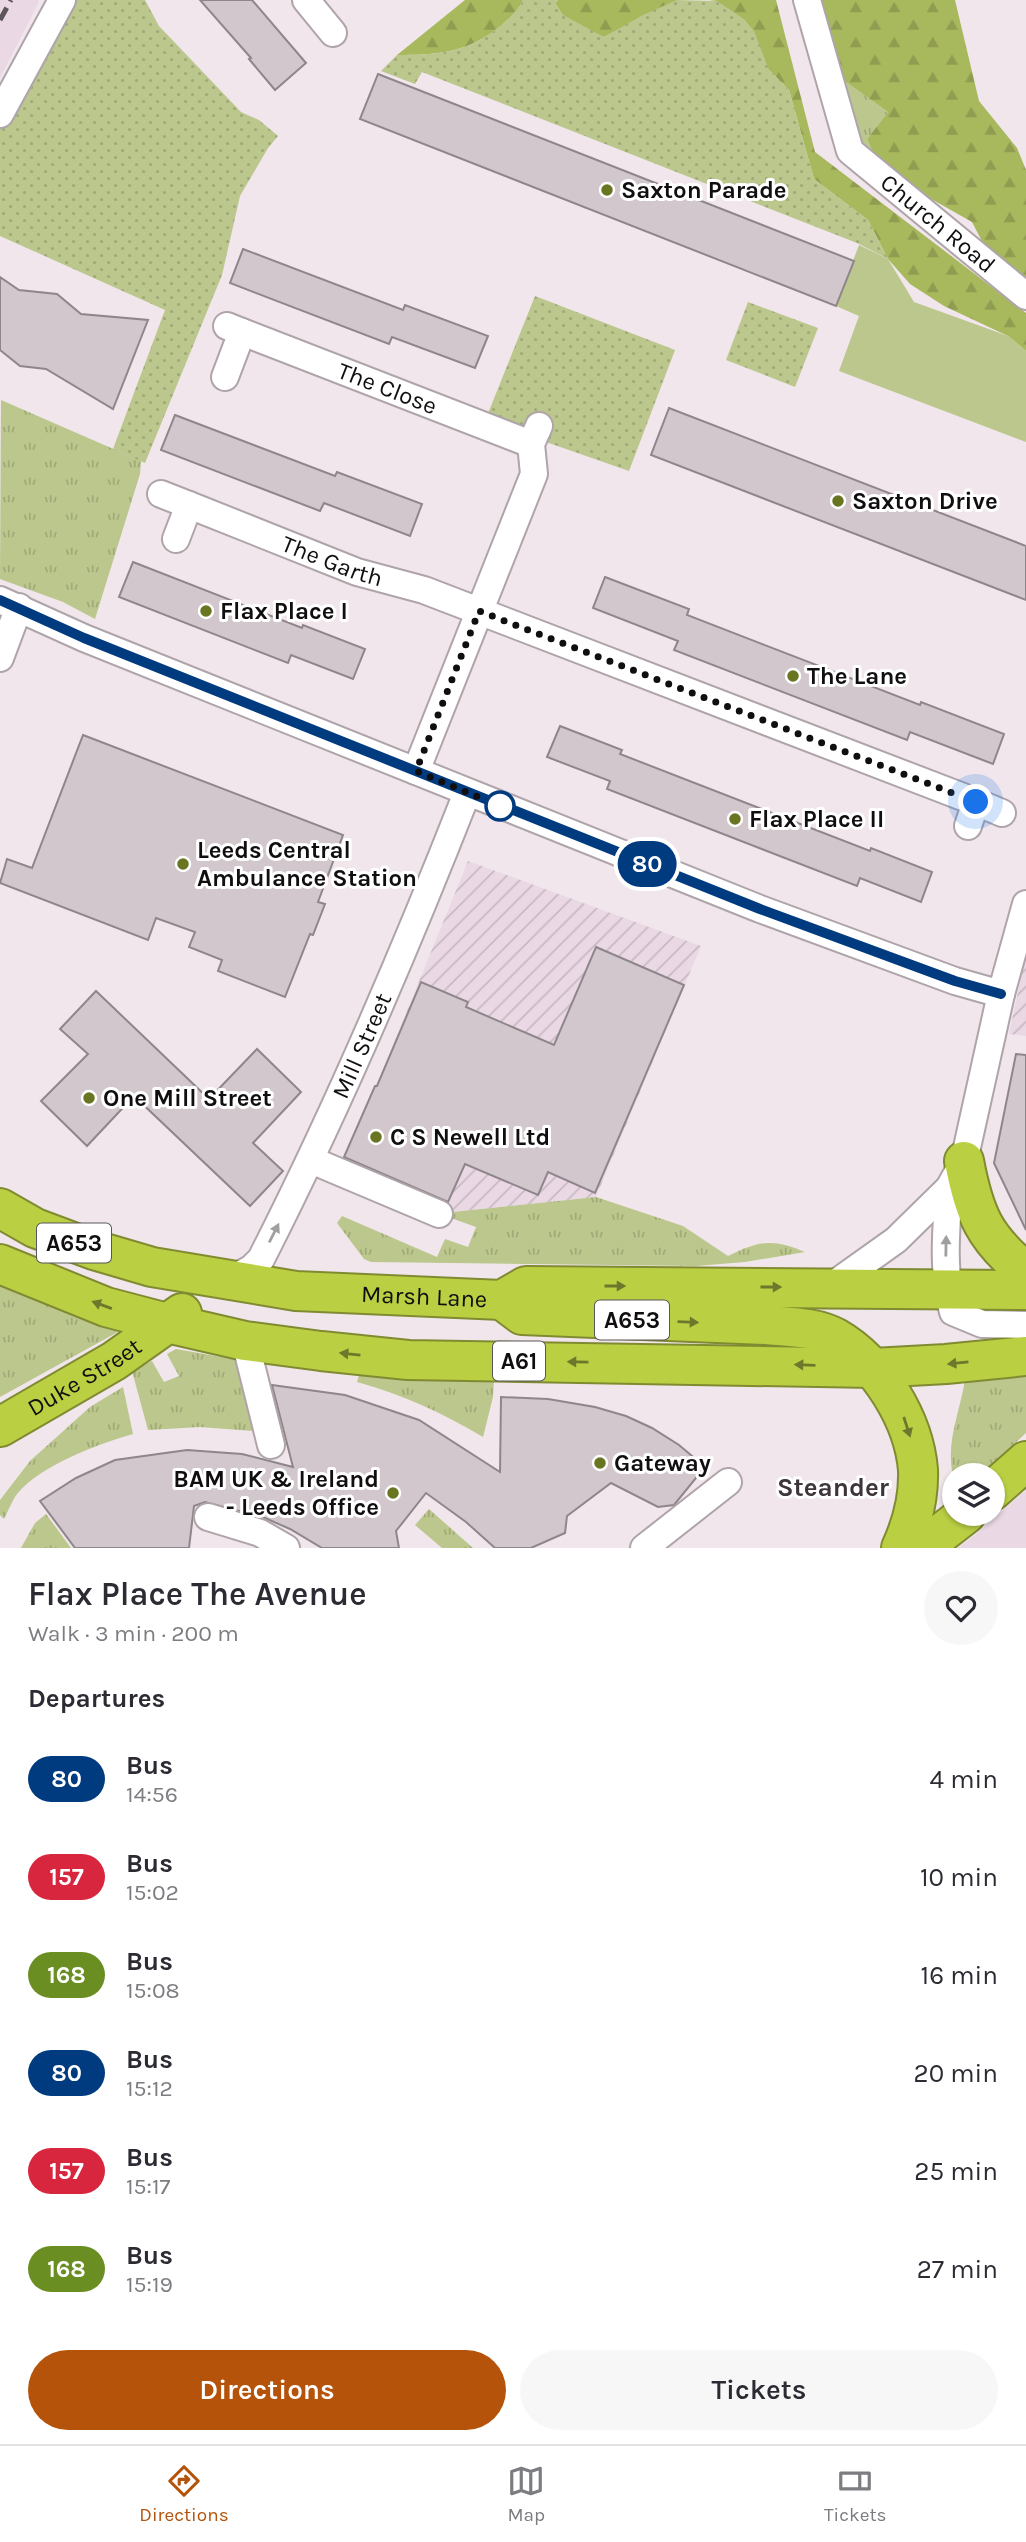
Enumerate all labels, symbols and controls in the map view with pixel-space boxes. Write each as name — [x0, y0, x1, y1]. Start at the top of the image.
street label: Church Road — [875, 168, 1001, 279]
place label: Saxton Parade — [621, 176, 787, 204]
marker: Saxton Parade — [599, 182, 615, 198]
street label: The Close — [334, 357, 441, 420]
place label: Saxton Drive — [852, 487, 998, 515]
marker: Saxton Drive — [830, 493, 846, 509]
street label: The Garth — [278, 530, 386, 592]
place label: Flax Place I — [220, 597, 348, 625]
marker: Flax Place I — [198, 603, 214, 619]
place label: The Lane — [807, 662, 907, 690]
marker: The Lane — [785, 668, 801, 684]
your location — [958, 784, 993, 819]
unlabelled marker — [485, 791, 515, 821]
place label: Flax Place II — [749, 805, 884, 833]
marker: Flax Place II — [727, 811, 743, 827]
place label: Leeds Central Ambulance Station — [197, 836, 417, 892]
line badge: 80 — [616, 841, 678, 887]
text: 80 — [632, 850, 662, 878]
marker: Leeds Central Ambulance Station — [175, 856, 191, 872]
street label: Mill Street — [326, 989, 397, 1103]
place label: One Mill Street — [103, 1084, 272, 1112]
marker: One Mill Street — [81, 1090, 97, 1106]
place label: C S Newell Ltd — [390, 1123, 550, 1151]
marker: C S Newell Ltd — [368, 1129, 384, 1145]
one-way arrow — [269, 1223, 280, 1243]
road number: A653 — [37, 1224, 111, 1262]
one-way arrow — [940, 1235, 952, 1257]
street label: Marsh Lane — [360, 1280, 488, 1313]
one-way arrow — [604, 1280, 626, 1292]
one-way arrow — [761, 1281, 783, 1293]
one-way arrow — [91, 1299, 112, 1310]
road number: A653 — [595, 1301, 669, 1340]
one-way arrow — [677, 1316, 699, 1327]
street label: Duke Street — [22, 1332, 147, 1422]
road number: A61 — [493, 1342, 545, 1380]
one-way arrow — [339, 1348, 361, 1359]
one-way arrow — [566, 1356, 588, 1368]
one-way arrow — [947, 1358, 969, 1369]
one-way arrow — [794, 1360, 816, 1371]
one-way arrow — [902, 1416, 912, 1437]
place label: Gateway — [614, 1449, 711, 1477]
marker: Gateway — [592, 1455, 608, 1471]
map controls — [942, 1463, 1005, 1526]
button: layers — [942, 1463, 1005, 1526]
place label: BAM UK & Ireland - Leeds Office — [173, 1465, 379, 1521]
district label: Steander — [777, 1472, 890, 1503]
marker: BAM UK & Ireland - Leeds Office — [385, 1485, 401, 1501]
button: heart — [924, 1571, 998, 1645]
text: Flax Place The Avenue — [28, 1575, 367, 1613]
text: Walk · 3 min · 200 m — [28, 1620, 239, 1647]
text: Departures — [28, 1683, 165, 1714]
text: Bus — [126, 1750, 173, 1781]
text: 4 min — [930, 1764, 998, 1795]
text: 80 — [51, 1765, 82, 1793]
text: 14:56 — [126, 1781, 178, 1808]
text: Bus — [126, 1848, 173, 1879]
text: 10 min — [920, 1862, 998, 1893]
text: 157 — [49, 1863, 84, 1891]
text: 15:02 — [126, 1879, 179, 1906]
text: Bus — [126, 1946, 173, 1977]
text: 16 min — [921, 1960, 998, 1991]
text: 168 — [47, 1961, 86, 1989]
text: 15:08 — [126, 1977, 180, 2004]
text: Bus — [126, 2044, 173, 2075]
text: 20 min — [914, 2058, 998, 2089]
text: 80 — [51, 2059, 82, 2087]
text: 15:12 — [126, 2075, 173, 2102]
text: Bus — [126, 2142, 173, 2173]
text: 25 min — [914, 2156, 998, 2187]
text: 157 — [49, 2157, 84, 2185]
text: 15:17 — [126, 2173, 170, 2200]
text: Bus — [126, 2240, 173, 2271]
text: 27 min — [917, 2254, 998, 2285]
text: 168 — [47, 2255, 86, 2283]
text: 15:19 — [126, 2271, 173, 2298]
button: Directions — [28, 2350, 506, 2430]
button: Tickets — [520, 2350, 998, 2430]
tab: Directions — [139, 2462, 229, 2526]
tab: Map — [507, 2462, 545, 2526]
tab: Tickets — [824, 2462, 887, 2526]

